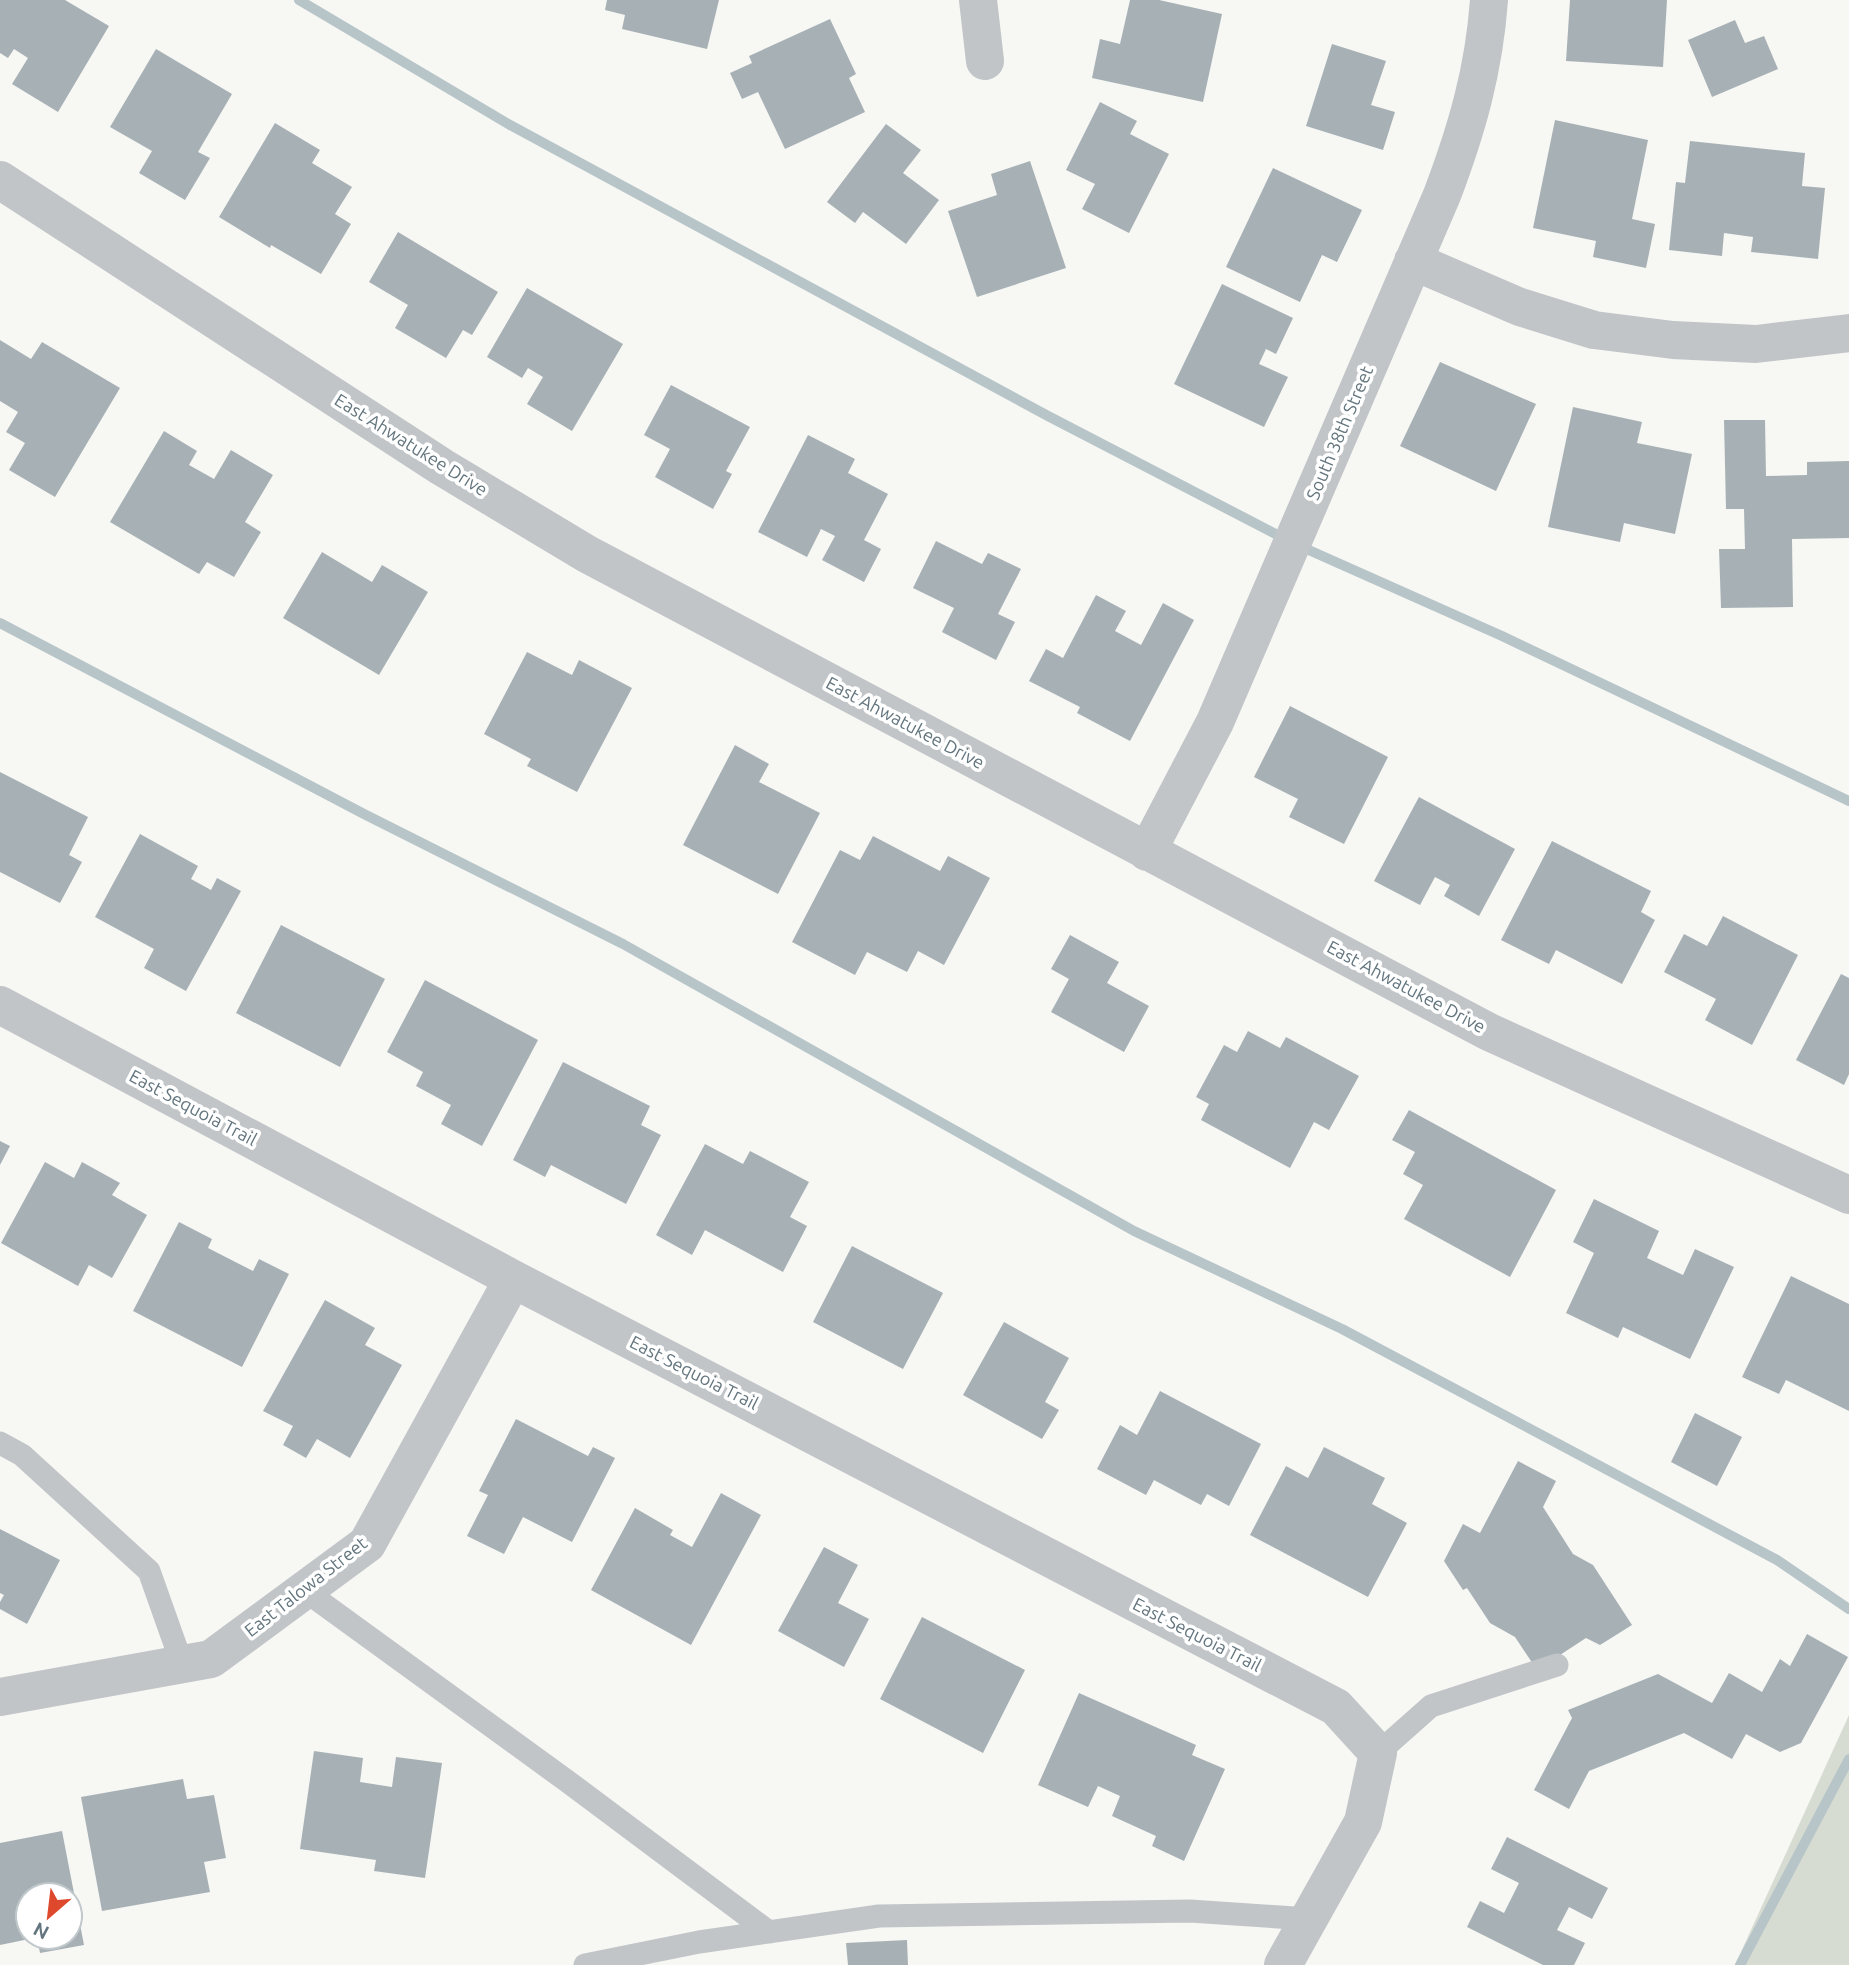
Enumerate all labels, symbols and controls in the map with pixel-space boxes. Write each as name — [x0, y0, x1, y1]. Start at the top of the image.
street label: South 38th Street — [1302, 363, 1376, 503]
street label: East Ahwatukee Drive — [332, 389, 492, 499]
street label: East Ahwatukee Drive — [823, 672, 988, 772]
street label: East Ahwatukee Drive — [1324, 936, 1489, 1036]
street label: East Sequoia Trail — [126, 1065, 261, 1149]
street label: East Sequoia Trail — [627, 1331, 762, 1413]
street label: East Talowa Street — [240, 1532, 371, 1640]
street label: East Sequoia Trail — [1130, 1593, 1265, 1675]
north arrow — [14, 1881, 84, 1951]
text: N — [30, 1918, 52, 1944]

